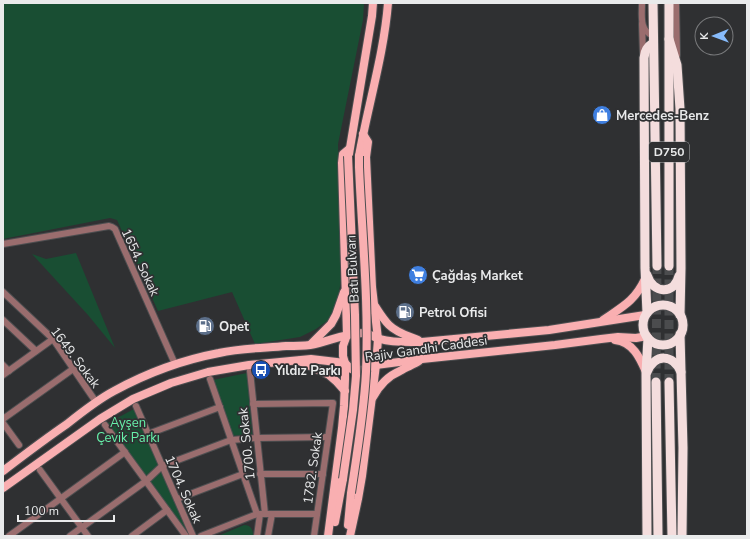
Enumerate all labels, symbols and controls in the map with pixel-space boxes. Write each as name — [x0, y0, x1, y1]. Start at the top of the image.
north arrow — [694, 16, 734, 56]
text: K — [697, 32, 712, 40]
shop icon: Mercedes-Benz — [591, 104, 613, 126]
place label: Mercedes-Benz — [616, 107, 709, 125]
road number: D750 — [649, 142, 689, 162]
street label: 1654. Sokak — [117, 226, 164, 300]
street label: Batı Bulvarı — [342, 235, 364, 303]
supermarket icon: Çağdaş Market — [407, 264, 429, 286]
place label: Çağdaş Market — [432, 267, 524, 285]
fuel station icon: Petrol Ofisi — [394, 301, 416, 323]
place label: Petrol Ofisi — [419, 304, 487, 322]
fuel station icon: Opet — [194, 315, 216, 337]
place label: Opet — [219, 318, 250, 336]
street label: 1649. Sokak — [46, 323, 105, 392]
street label: Rajiv Gandhi Caddesi — [364, 331, 489, 366]
bus stop icon: Yıldız Parkı — [250, 359, 272, 381]
place label: Yıldız Parkı — [274, 362, 341, 380]
street label: 1700. Sokak — [234, 406, 260, 481]
park label: Ayşen Çevik Parkı — [96, 414, 160, 447]
street label: 1782. Sokak — [299, 430, 327, 505]
street label: 1704. Sokak — [160, 453, 206, 527]
scale bar — [18, 497, 114, 523]
text: 100 m — [24, 503, 59, 519]

